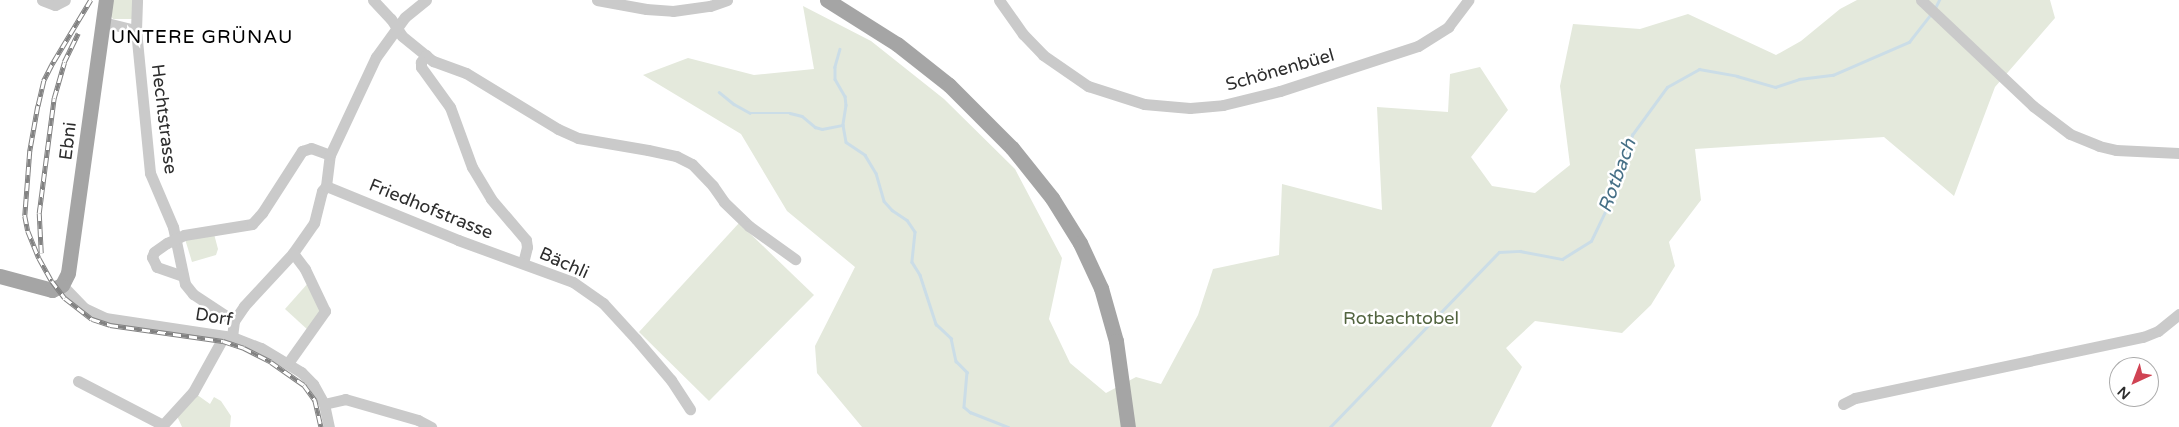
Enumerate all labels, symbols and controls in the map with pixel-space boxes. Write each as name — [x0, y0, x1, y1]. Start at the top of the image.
district label: UNTERE GRÜNAU — [109, 27, 295, 49]
street label: Schönenbüel — [1223, 44, 1337, 96]
street label: Hechtstrasse — [147, 63, 181, 175]
street label: Ebni — [55, 121, 81, 161]
water label: Rotbach — [1594, 136, 1642, 216]
street label: Friedhofstrasse — [366, 174, 496, 244]
street label: Bächli — [536, 243, 592, 283]
street label: Dorf — [194, 303, 234, 331]
park label: Rotbachtobel — [1343, 307, 1459, 329]
north arrow — [2109, 357, 2159, 407]
text: N — [2114, 383, 2134, 403]

